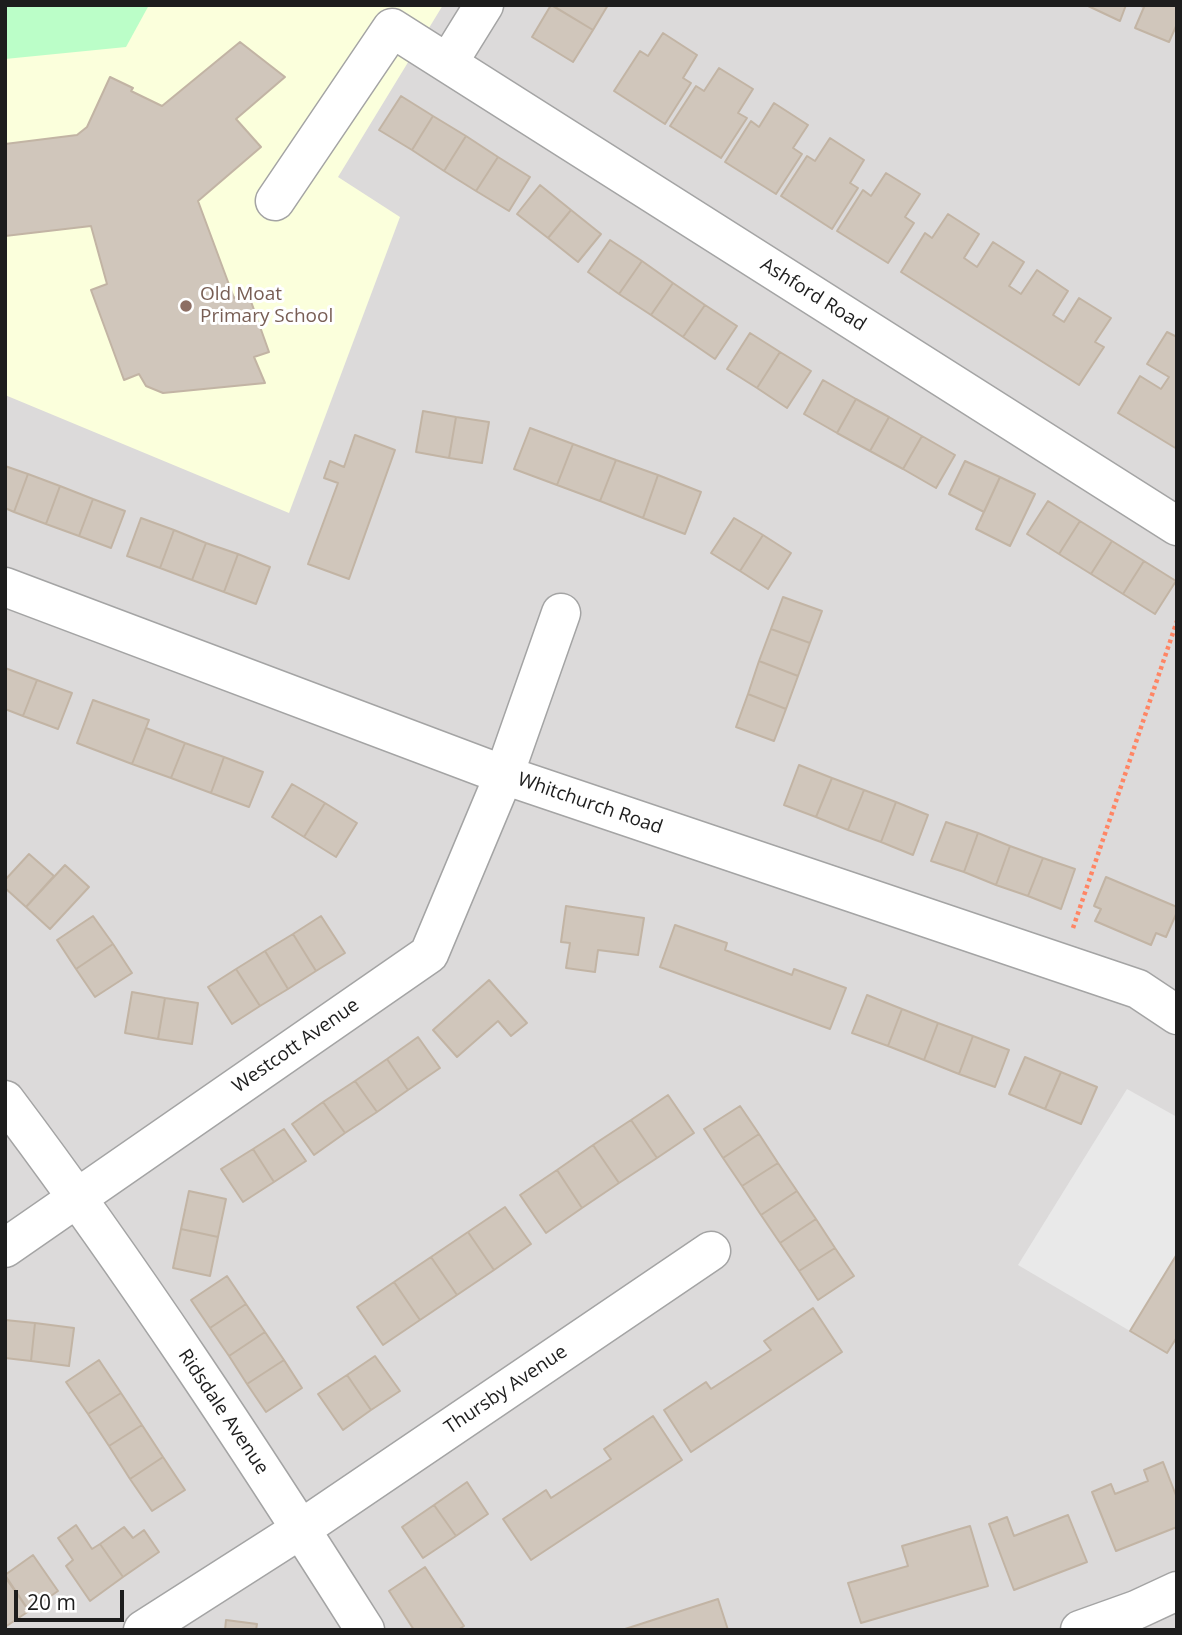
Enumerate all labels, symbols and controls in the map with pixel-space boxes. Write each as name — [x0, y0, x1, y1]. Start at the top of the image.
street label: Ashford Road — [756, 253, 870, 337]
place label: Old Moat Primary School — [200, 284, 333, 328]
marker: Old Moat Primary School — [178, 298, 194, 314]
street label: Whitchurch Road — [514, 768, 666, 840]
street label: Westcott Avenue — [228, 994, 364, 1098]
street label: Thursby Avenue — [440, 1341, 572, 1439]
street label: Ridsdale Avenue — [173, 1345, 273, 1479]
scale bar — [18, 1576, 128, 1620]
text: 20 m — [27, 1588, 76, 1616]

